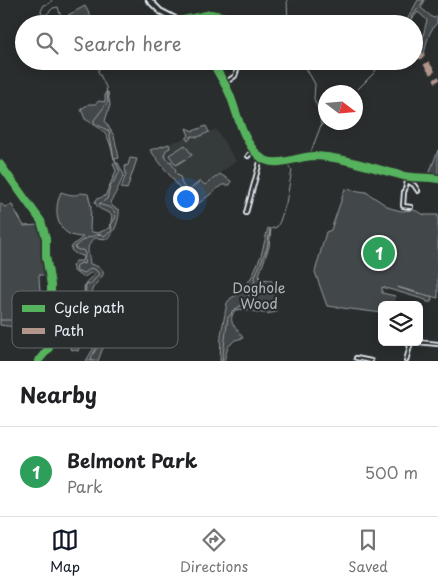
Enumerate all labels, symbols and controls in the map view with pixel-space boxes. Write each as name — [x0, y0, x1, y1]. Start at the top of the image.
search box — [15, 15, 423, 70]
icon: search — [33, 29, 61, 57]
text: Search here — [73, 29, 182, 57]
north arrow — [318, 85, 363, 130]
your location — [173, 186, 199, 212]
pin: 1 — [363, 234, 395, 272]
park label: Doghole Wood — [232, 277, 286, 314]
legend — [12, 291, 178, 348]
text: Cycle path — [54, 297, 125, 318]
map controls — [378, 301, 423, 346]
button: layers — [378, 301, 423, 346]
text: Path — [54, 320, 84, 341]
text: Nearby — [20, 378, 97, 410]
text: Belmont Park — [67, 446, 197, 474]
text: 1 — [32, 460, 40, 484]
text: 500 m — [365, 460, 418, 484]
text: Park — [67, 474, 103, 498]
tab: Map — [50, 526, 80, 577]
tab: Directions — [180, 526, 248, 577]
tab: Saved — [348, 526, 388, 577]

